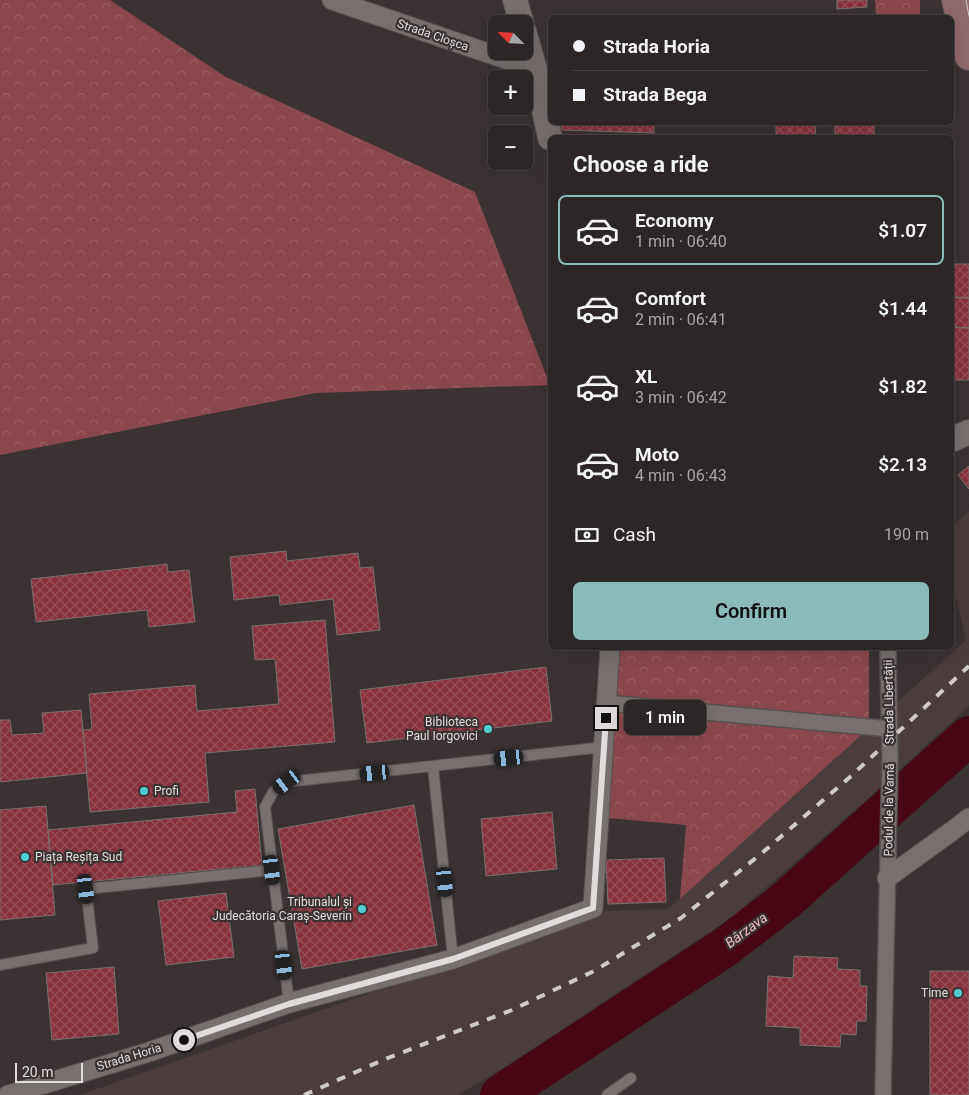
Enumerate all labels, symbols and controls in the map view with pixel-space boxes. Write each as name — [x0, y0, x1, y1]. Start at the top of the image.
north arrow — [488, 15, 532, 60]
map controls — [488, 15, 533, 170]
street label: Strada Cloșca — [395, 16, 470, 55]
text: Strada Horia — [603, 35, 710, 58]
button: + — [488, 70, 533, 115]
text: Strada Bega — [603, 83, 707, 106]
button: − — [488, 125, 533, 170]
text: Choose a ride — [573, 152, 709, 177]
icon: car — [575, 208, 620, 253]
text: Economy — [635, 209, 714, 232]
text: $1.07 — [878, 219, 927, 242]
text: 1 min · 06:40 — [635, 232, 727, 251]
icon: car — [575, 286, 620, 331]
text: Comfort — [635, 287, 706, 310]
text: $1.44 — [878, 297, 927, 320]
text: 2 min · 06:41 — [635, 310, 727, 329]
icon: car — [575, 364, 620, 409]
text: XL — [635, 365, 657, 388]
text: $1.82 — [878, 375, 927, 398]
text: 3 min · 06:42 — [635, 388, 727, 407]
icon: car — [575, 442, 620, 487]
text: Moto — [635, 443, 679, 466]
text: $2.13 — [878, 453, 927, 476]
text: 4 min · 06:43 — [635, 466, 727, 485]
icon: cash — [573, 521, 601, 549]
text: Cash — [613, 523, 656, 546]
text: 190 m — [884, 525, 929, 544]
button: Confirm — [573, 582, 929, 640]
street label: Strada Libertății — [881, 659, 898, 744]
callout: 1 min — [624, 700, 706, 736]
route end — [595, 707, 617, 729]
text: 1 min — [645, 708, 685, 727]
place label: Biblioteca Paul Iorgovici — [406, 715, 478, 743]
marker: Biblioteca Paul Iorgovici — [482, 723, 494, 735]
car — [493, 749, 524, 767]
street label: Podul de la Vamă — [881, 763, 897, 857]
car — [359, 764, 390, 782]
car — [270, 767, 303, 797]
place label: Profi — [154, 784, 179, 798]
marker: Profi — [138, 785, 150, 797]
place label: Piața Reșița Sud — [35, 850, 122, 865]
marker: Piața Reșița Sud — [19, 851, 31, 863]
car — [262, 854, 281, 886]
car — [435, 866, 454, 898]
car — [76, 873, 95, 905]
place label: Tribunalul și Judecătoria Caraș-Severin — [212, 895, 352, 924]
marker: Tribunalul și Judecătoria Caraș-Severin — [356, 903, 368, 915]
water label: Bârzava — [722, 909, 770, 951]
car — [274, 949, 293, 981]
place label: Time — [921, 986, 948, 1000]
marker: Time — [952, 987, 964, 999]
route start — [173, 1029, 195, 1051]
street label: Strada Horia — [95, 1041, 163, 1073]
scale bar — [15, 1060, 82, 1083]
text: 20 m — [22, 1064, 54, 1080]

